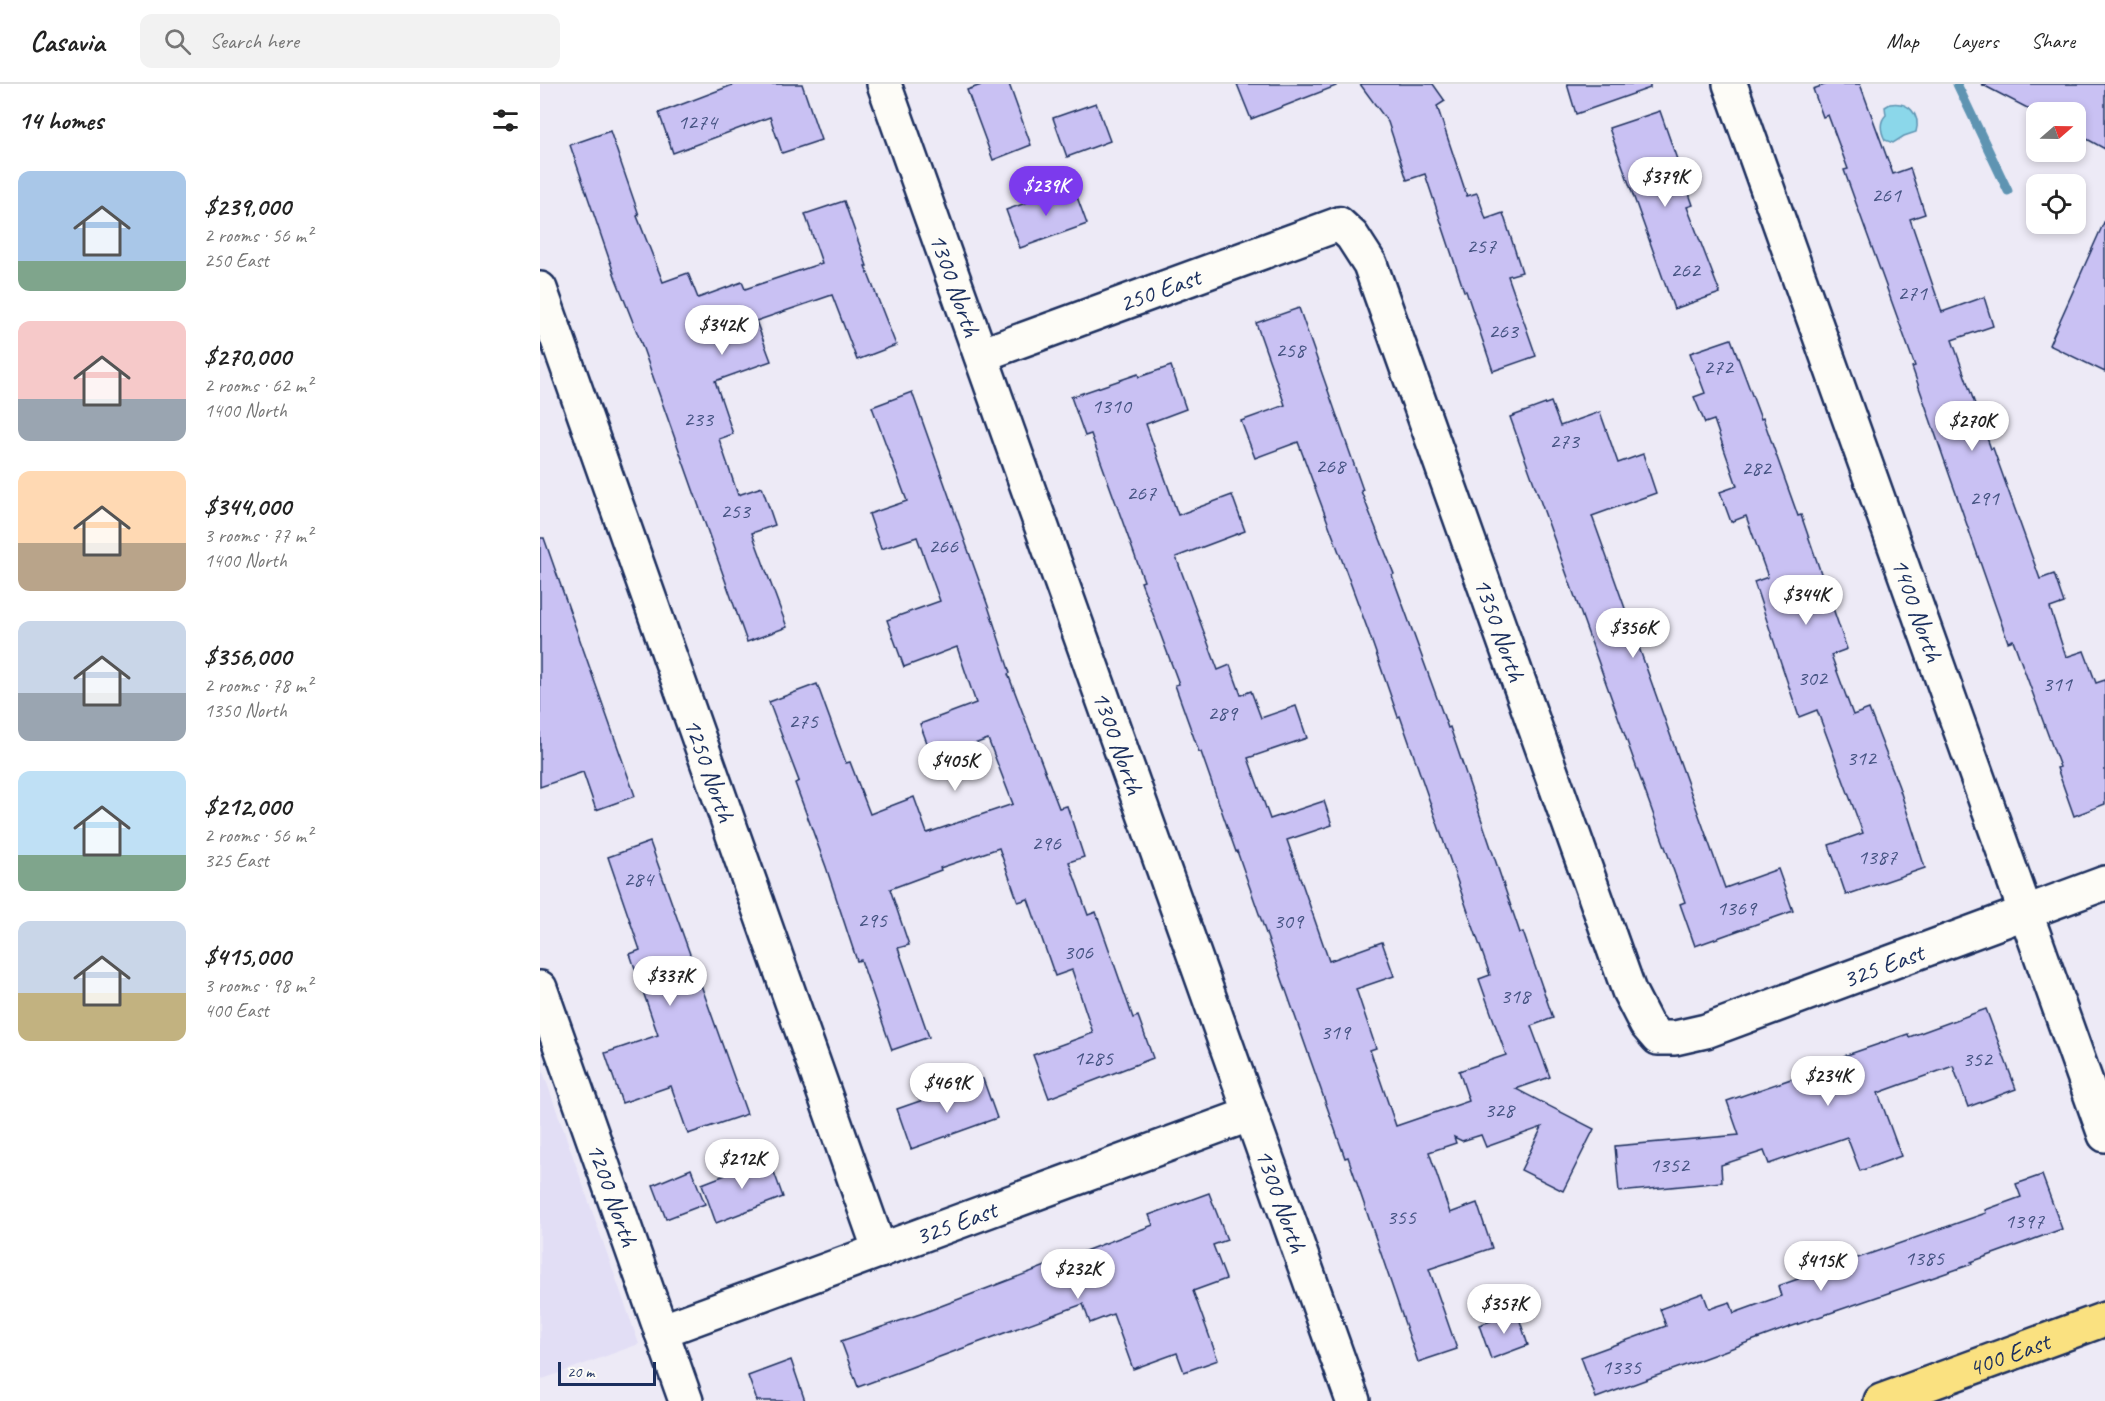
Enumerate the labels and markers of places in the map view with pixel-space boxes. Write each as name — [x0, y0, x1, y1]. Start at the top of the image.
pin: $379K — [1623, 157, 1707, 208]
pin: $239K — [1004, 166, 1088, 217]
pin: $342K — [680, 305, 764, 356]
pin: $270K — [1930, 401, 2014, 452]
pin: $344K — [1764, 575, 1848, 626]
pin: $356K — [1591, 608, 1675, 659]
pin: $405K — [913, 741, 997, 792]
pin: $337K — [628, 956, 712, 1007]
pin: $234K — [1786, 1056, 1870, 1107]
pin: $469K — [905, 1063, 989, 1114]
pin: $212K — [700, 1139, 784, 1190]
pin: $415K — [1779, 1241, 1863, 1292]
pin: $232K — [1036, 1249, 1120, 1300]
pin: $357K — [1462, 1284, 1546, 1335]

